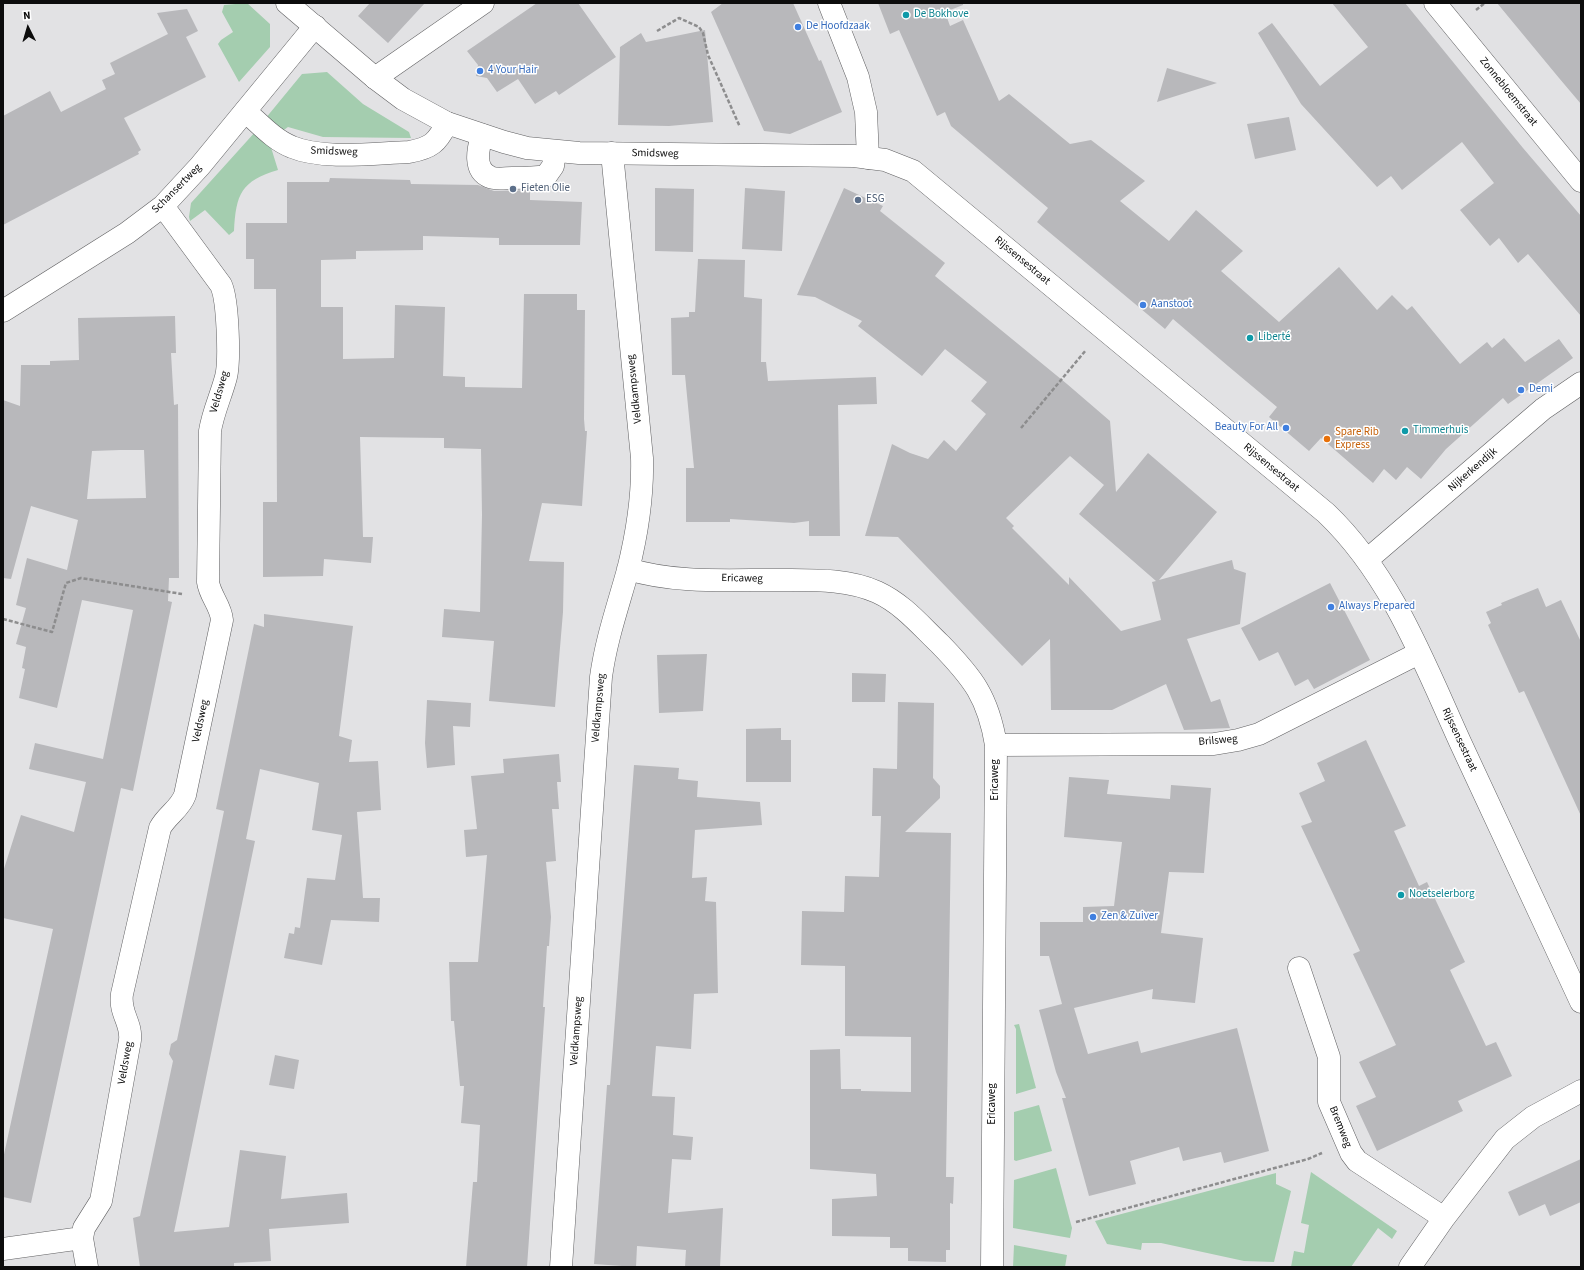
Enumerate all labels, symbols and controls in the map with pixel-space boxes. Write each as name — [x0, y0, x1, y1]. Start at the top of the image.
north arrow — [8, 8, 48, 48]
text: N — [23, 8, 31, 23]
place label: De Bokhove — [914, 8, 969, 22]
marker: De Bokhove — [901, 10, 911, 20]
place label: De Hoofdzaak — [806, 20, 870, 34]
marker: De Hoofdzaak — [793, 22, 803, 32]
street label: Zonnebloemstraat — [1476, 55, 1540, 129]
place label: 4 Your Hair — [488, 64, 538, 78]
marker: 4 Your Hair — [475, 66, 485, 76]
street label: Smidsweg — [310, 145, 358, 159]
street label: Smidsweg — [631, 147, 679, 161]
street label: Schansertweg — [149, 161, 205, 217]
place label: Fieten Olie — [521, 182, 570, 196]
marker: Fieten Olie — [508, 184, 518, 194]
place label: ESG — [866, 193, 884, 207]
marker: ESG — [853, 195, 863, 205]
street label: Rijssensestraat — [991, 234, 1053, 288]
place label: Aanstoot — [1151, 298, 1192, 312]
marker: Aanstoot — [1138, 300, 1148, 310]
place label: Liberté — [1258, 331, 1290, 345]
marker: Liberté — [1245, 333, 1255, 343]
street label: Veldkampsweg — [625, 354, 645, 424]
street label: Veldsweg — [208, 369, 232, 415]
place label: Demi — [1529, 383, 1553, 397]
marker: Demi — [1516, 385, 1526, 395]
place label: Beauty For All — [1215, 421, 1278, 435]
marker: Beauty For All — [1281, 423, 1291, 433]
place label: Timmerhuis — [1413, 424, 1468, 438]
place label: Spare Rib Express — [1335, 426, 1379, 452]
marker: Timmerhuis — [1400, 426, 1410, 436]
marker: Spare Rib Express — [1322, 434, 1332, 444]
street label: Rijssensestraat — [1240, 441, 1302, 495]
street label: Nijkerkendijk — [1446, 445, 1500, 495]
street label: Ericaweg — [721, 572, 763, 586]
place label: Always Prepared — [1339, 600, 1415, 614]
marker: Always Prepared — [1326, 602, 1336, 612]
street label: Veldkampsweg — [589, 673, 609, 743]
street label: Veldsweg — [190, 698, 212, 744]
street label: Rijssensestraat — [1438, 706, 1480, 774]
street label: Brilsweg — [1198, 733, 1238, 749]
street label: Ericaweg — [989, 759, 1003, 801]
place label: Noetselerborg — [1409, 888, 1474, 902]
marker: Noetselerborg — [1396, 890, 1406, 900]
place label: Zen & Zuiver — [1101, 910, 1158, 924]
marker: Zen & Zuiver — [1088, 912, 1098, 922]
street label: Veldkampsweg — [568, 996, 586, 1066]
street label: Veldsweg — [116, 1041, 136, 1085]
street label: Ericaweg — [986, 1083, 1000, 1125]
street label: Bremweg — [1326, 1104, 1354, 1150]

